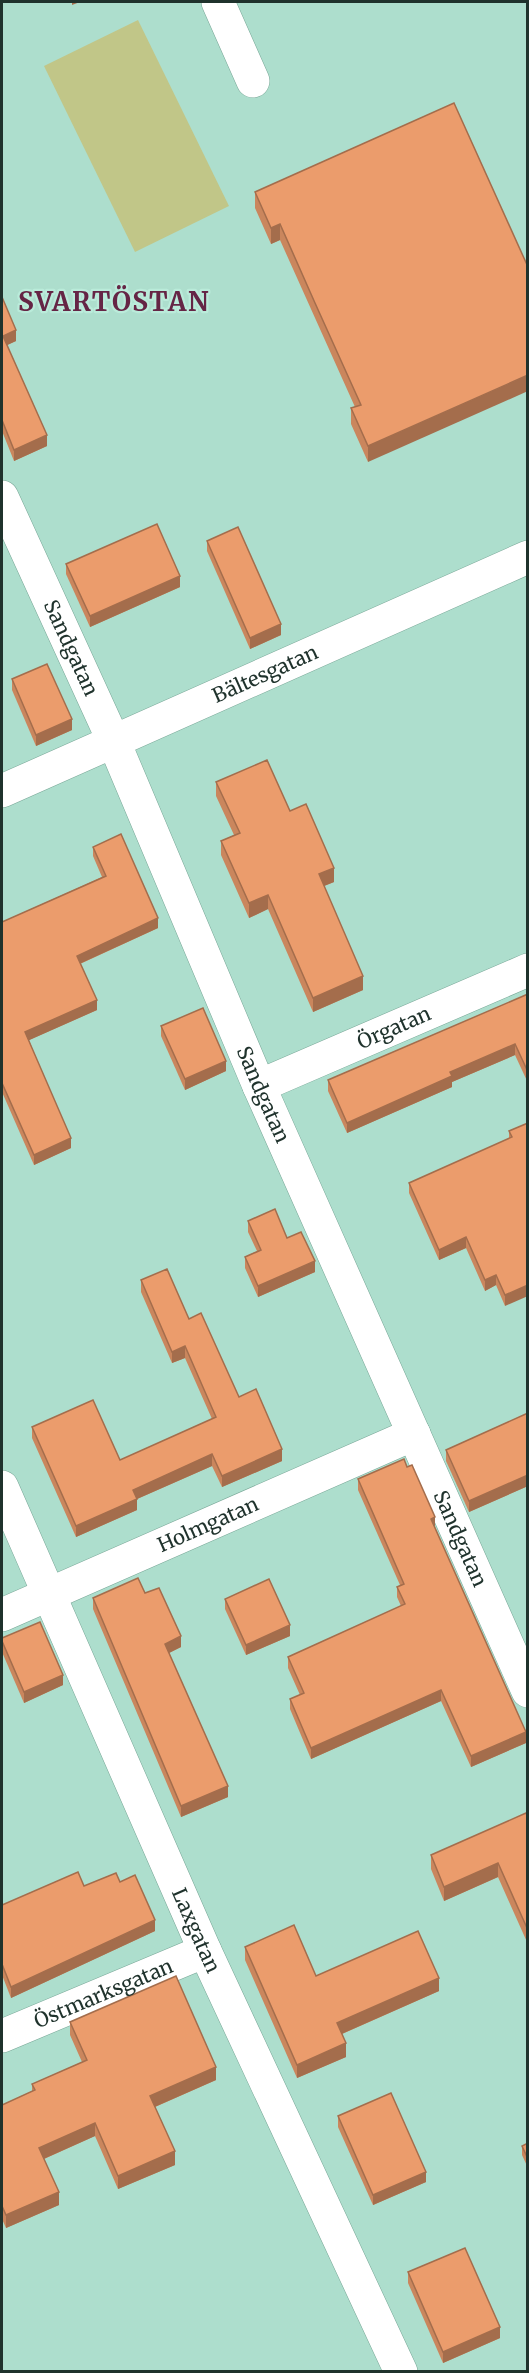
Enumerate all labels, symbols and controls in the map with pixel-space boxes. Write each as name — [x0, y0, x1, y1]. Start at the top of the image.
district label: SVARTÖSTAN — [18, 285, 210, 318]
street label: Sandgatan — [39, 596, 104, 700]
street label: Bältesgatan — [208, 639, 322, 708]
street label: Örgatan — [353, 1000, 434, 1054]
street label: Sandgatan — [232, 1042, 296, 1146]
street label: Sandgatan — [428, 1486, 493, 1590]
street label: Holmgatan — [153, 1491, 262, 1557]
street label: Laxgatan — [167, 1884, 226, 1977]
street label: Östmarksgatan — [30, 1953, 177, 2033]

